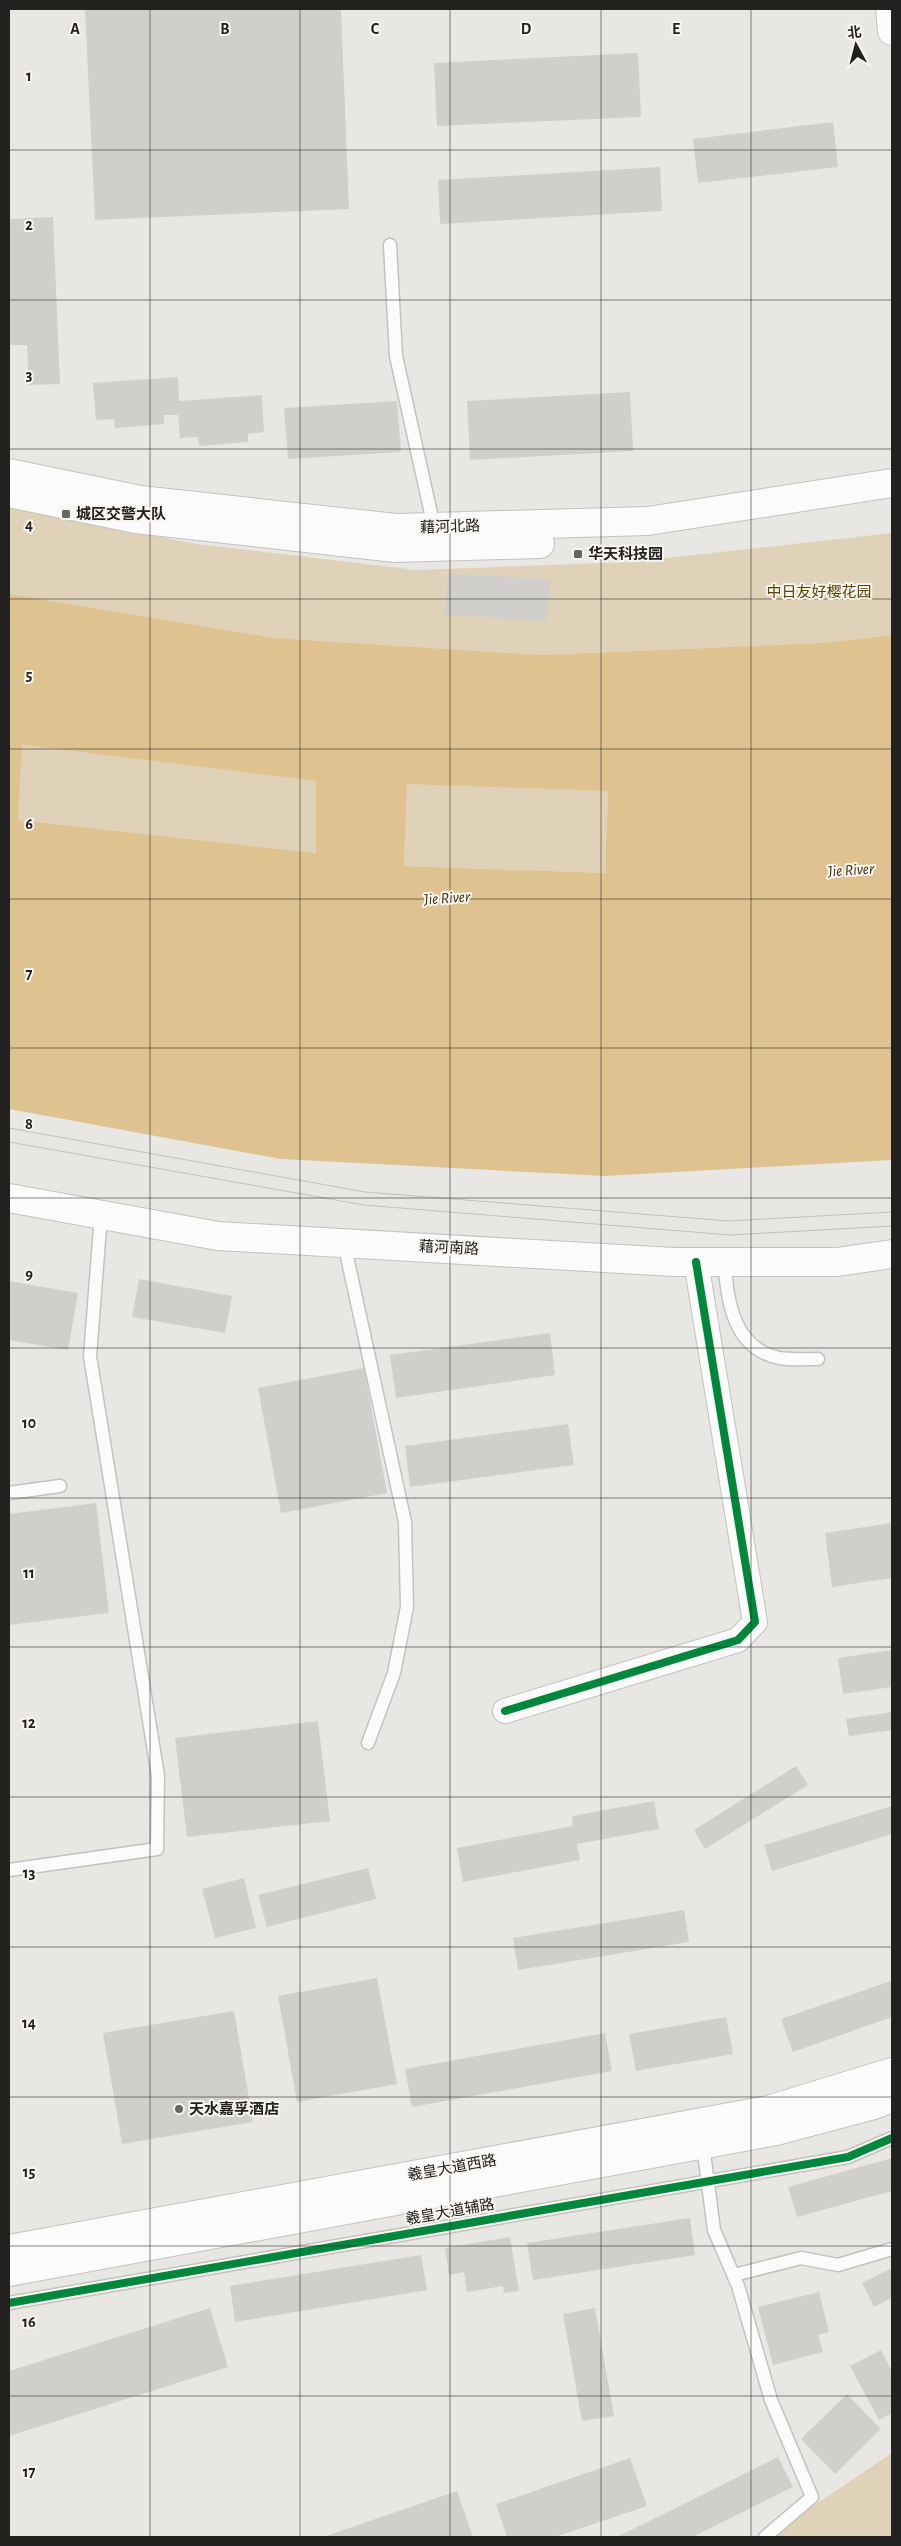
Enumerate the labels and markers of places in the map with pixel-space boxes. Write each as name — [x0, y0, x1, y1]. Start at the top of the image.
place label: 城区交警大队 — [76, 505, 166, 522]
marker: 城区交警大队 — [60, 508, 72, 520]
place label: 华天科技园 — [588, 545, 663, 562]
marker: 华天科技园 — [572, 548, 584, 560]
place label: 天水嘉孚酒店 — [189, 2101, 279, 2117]
marker: 天水嘉孚酒店 — [173, 2103, 185, 2115]

